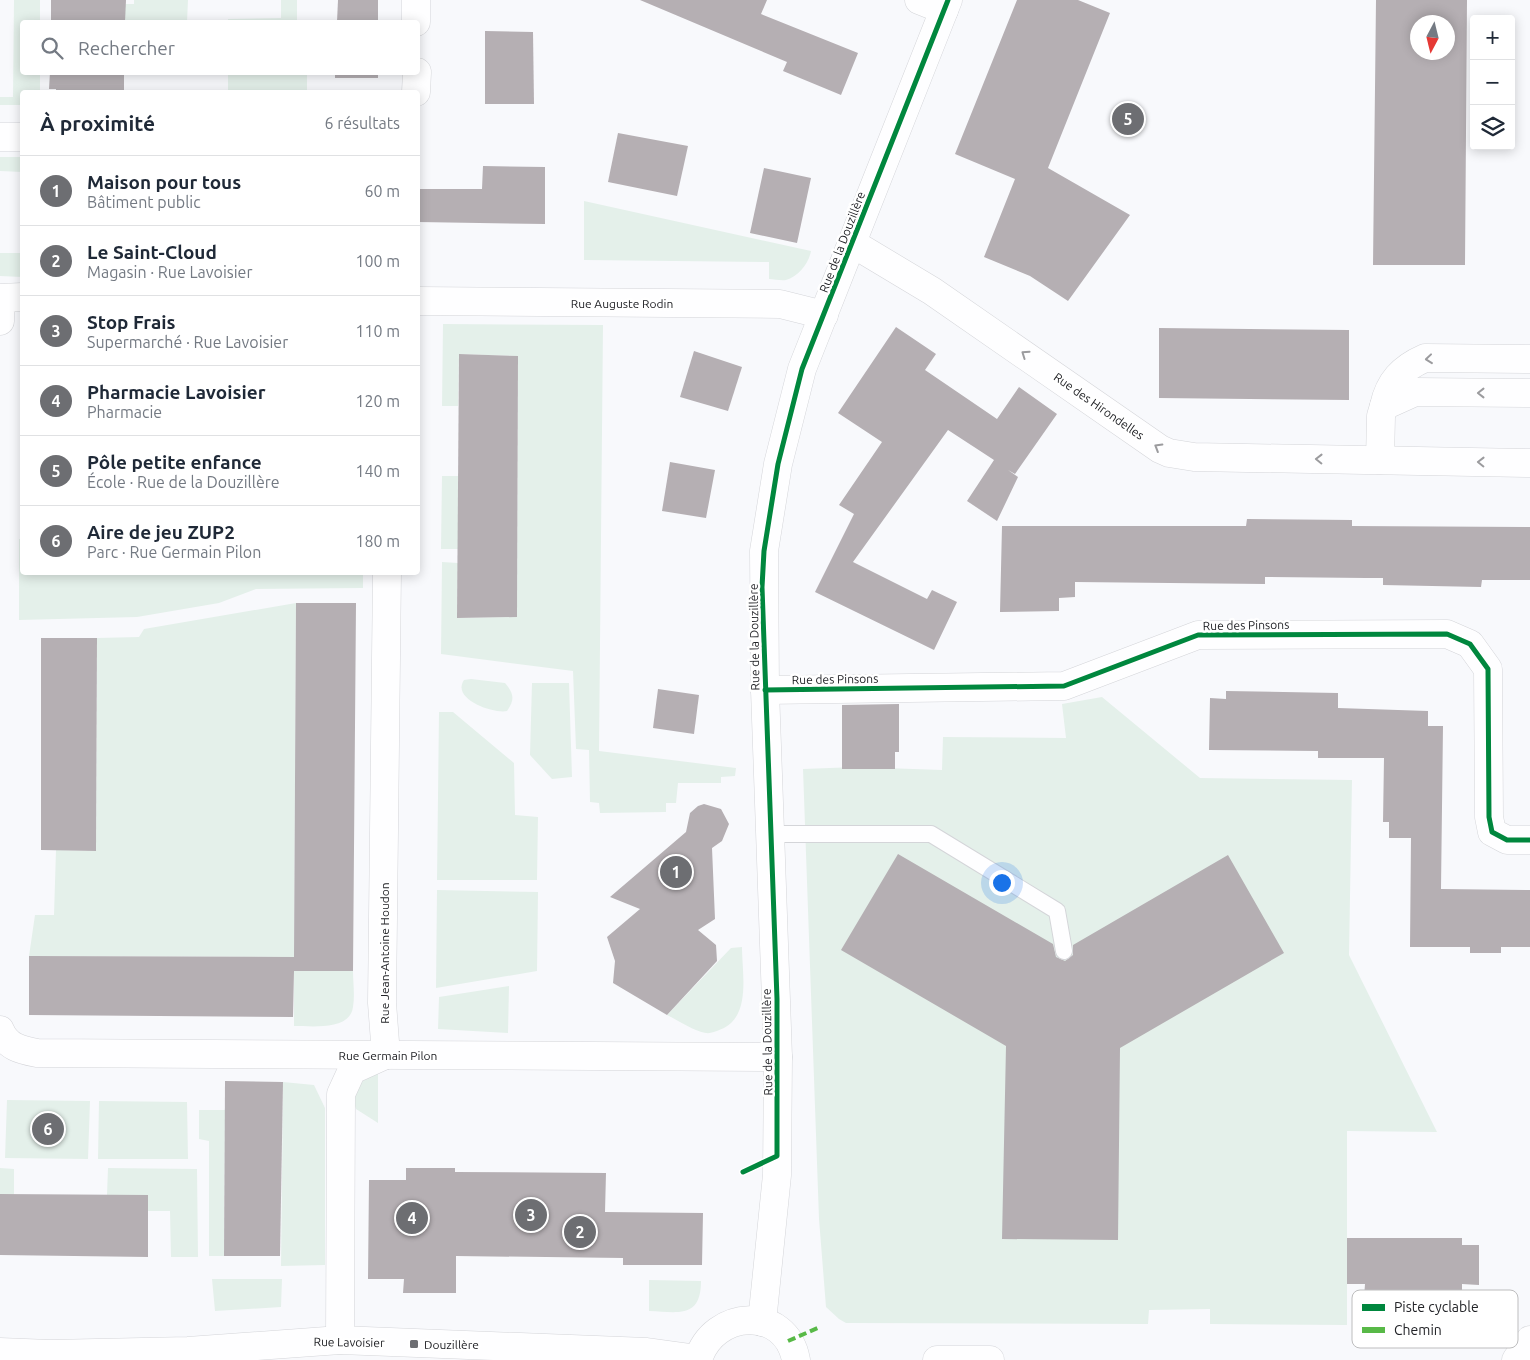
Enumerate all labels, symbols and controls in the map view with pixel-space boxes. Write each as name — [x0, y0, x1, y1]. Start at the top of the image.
north arrow — [1410, 15, 1455, 60]
map controls — [1470, 15, 1515, 150]
button: + — [1470, 15, 1515, 60]
search box — [20, 20, 420, 75]
icon: search — [38, 34, 66, 62]
text: Rechercher — [78, 37, 175, 59]
button: − — [1470, 60, 1515, 105]
pin: 5 — [1112, 100, 1144, 138]
button: layers — [1470, 105, 1515, 150]
text: À proximité — [40, 111, 155, 135]
text: 6 résultats — [324, 114, 400, 132]
text: Maison pour tous — [87, 171, 241, 193]
text: 1 — [51, 182, 61, 200]
text: 60 m — [364, 182, 400, 200]
street label: Rue de la Douzillère — [817, 190, 867, 294]
text: Bâtiment public — [87, 193, 201, 211]
text: Le Saint-Cloud — [87, 241, 217, 263]
text: 2 — [51, 252, 61, 270]
text: 100 m — [355, 252, 400, 270]
text: Magasin · Rue Lavoisier — [87, 263, 253, 281]
street label: Rue Auguste Rodin — [571, 297, 673, 310]
text: Stop Frais — [87, 311, 176, 333]
text: 3 — [51, 322, 61, 340]
text: 110 m — [355, 322, 400, 340]
text: Supermarché · Rue Lavoisier — [87, 333, 288, 351]
one-way arrow — [1021, 351, 1030, 360]
one-way arrow — [1425, 354, 1433, 365]
street label: Rue des Hirondelles — [1052, 370, 1146, 442]
text: Pharmacie Lavoisier — [87, 381, 265, 403]
one-way arrow — [1477, 388, 1485, 398]
text: 4 — [51, 392, 61, 410]
text: 120 m — [355, 392, 400, 410]
text: Pharmacie — [87, 403, 162, 421]
one-way arrow — [1155, 443, 1164, 453]
text: Pôle petite enfance — [87, 451, 262, 473]
one-way arrow — [1315, 454, 1322, 464]
one-way arrow — [1477, 457, 1485, 467]
text: 5 — [51, 462, 61, 480]
text: 140 m — [355, 462, 400, 480]
text: École · Rue de la Douzillère — [87, 473, 280, 491]
text: Aire de jeu ZUP2 — [87, 521, 235, 543]
text: 6 — [51, 532, 61, 550]
text: 180 m — [355, 532, 400, 550]
text: Parc · Rue Germain Pilon — [87, 543, 261, 561]
street label: Rue de la Douzillère — [747, 583, 761, 691]
street label: Rue des Pinsons — [1203, 618, 1289, 632]
street label: Rue des Pinsons — [792, 672, 878, 686]
pin: 1 — [660, 853, 692, 891]
your location — [989, 870, 1015, 896]
street label: Rue Jean-Antoine Houdon — [378, 882, 391, 1024]
street label: Rue de la Douzillère — [760, 988, 774, 1096]
street label: Rue Germain Pilon — [339, 1049, 437, 1062]
pin: 6 — [32, 1110, 64, 1148]
pin: 3 — [515, 1196, 547, 1234]
pin: 4 — [396, 1199, 428, 1237]
pin: 2 — [564, 1213, 596, 1251]
legend — [1352, 1290, 1518, 1348]
text: Piste cyclable — [1394, 1299, 1479, 1315]
text: Chemin — [1394, 1322, 1442, 1338]
street label: Rue Lavoisier — [313, 1335, 385, 1349]
marker: Douzillère — [408, 1338, 420, 1350]
place label: Douzillère — [424, 1338, 479, 1351]

